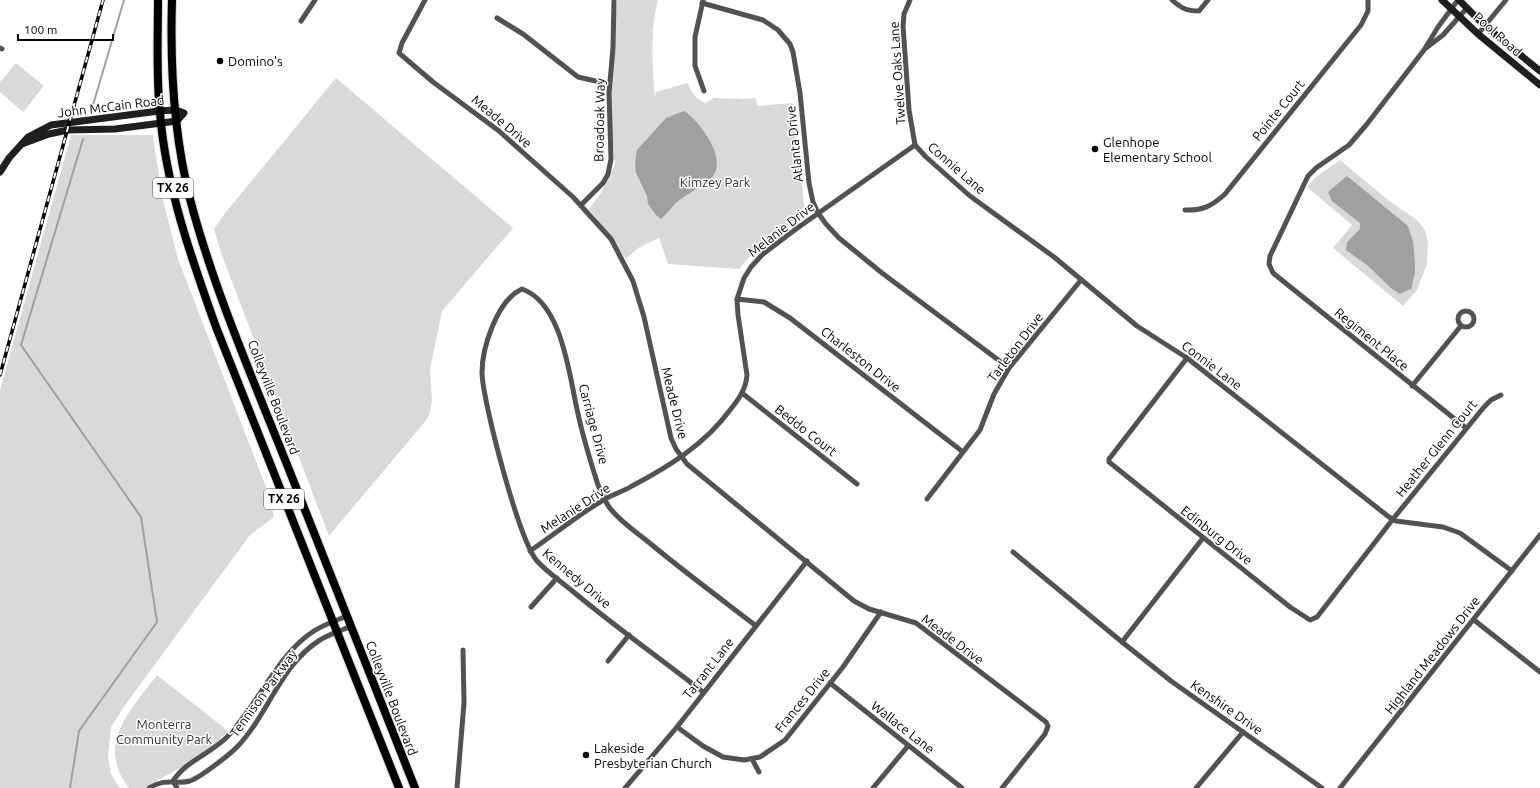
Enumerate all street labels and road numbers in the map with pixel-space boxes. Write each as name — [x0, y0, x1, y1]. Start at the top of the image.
street label: Pool Road — [1471, 9, 1525, 59]
street label: Twelve Oaks Lane — [886, 21, 908, 125]
street label: Pointe Court — [1249, 77, 1307, 143]
street label: Broadoak Way — [591, 78, 607, 162]
street label: Meade Drive — [469, 92, 535, 150]
street label: John McCain Road — [57, 93, 165, 119]
street label: Atlanta Drive — [783, 105, 805, 183]
street label: Connie Lane — [925, 139, 989, 197]
road number: TX 26 — [153, 178, 193, 198]
street label: Melanie Drive — [745, 199, 817, 259]
street label: Regiment Place — [1332, 305, 1412, 373]
street label: Tarleton Drive — [985, 310, 1045, 384]
street label: Charleston Drive — [818, 324, 904, 394]
street label: Colleyville Boulevard — [246, 338, 302, 456]
street label: Connie Lane — [1179, 338, 1245, 392]
street label: Meade Drive — [659, 366, 691, 440]
street label: Carriage Drive — [577, 382, 611, 466]
street label: Heather Glenn Court — [1393, 397, 1479, 499]
street label: Beddo Court — [772, 402, 840, 458]
street label: Melanie Drive — [538, 480, 612, 536]
road number: TX 26 — [264, 489, 304, 509]
street label: Edinburg Drive — [1179, 503, 1255, 567]
street label: Kennedy Drive — [540, 545, 614, 611]
street label: Highland Meadows Drive — [1382, 594, 1482, 716]
street label: Meade Drive — [919, 611, 987, 667]
street label: Tarrant Lane — [680, 635, 736, 701]
street label: Colleyville Boulevard — [364, 639, 420, 757]
street label: Tennison Parkway — [227, 647, 299, 739]
street label: Frances Drive — [772, 665, 832, 735]
street label: Kenshire Drive — [1188, 677, 1266, 737]
street label: Wallace Lane — [869, 698, 937, 756]

